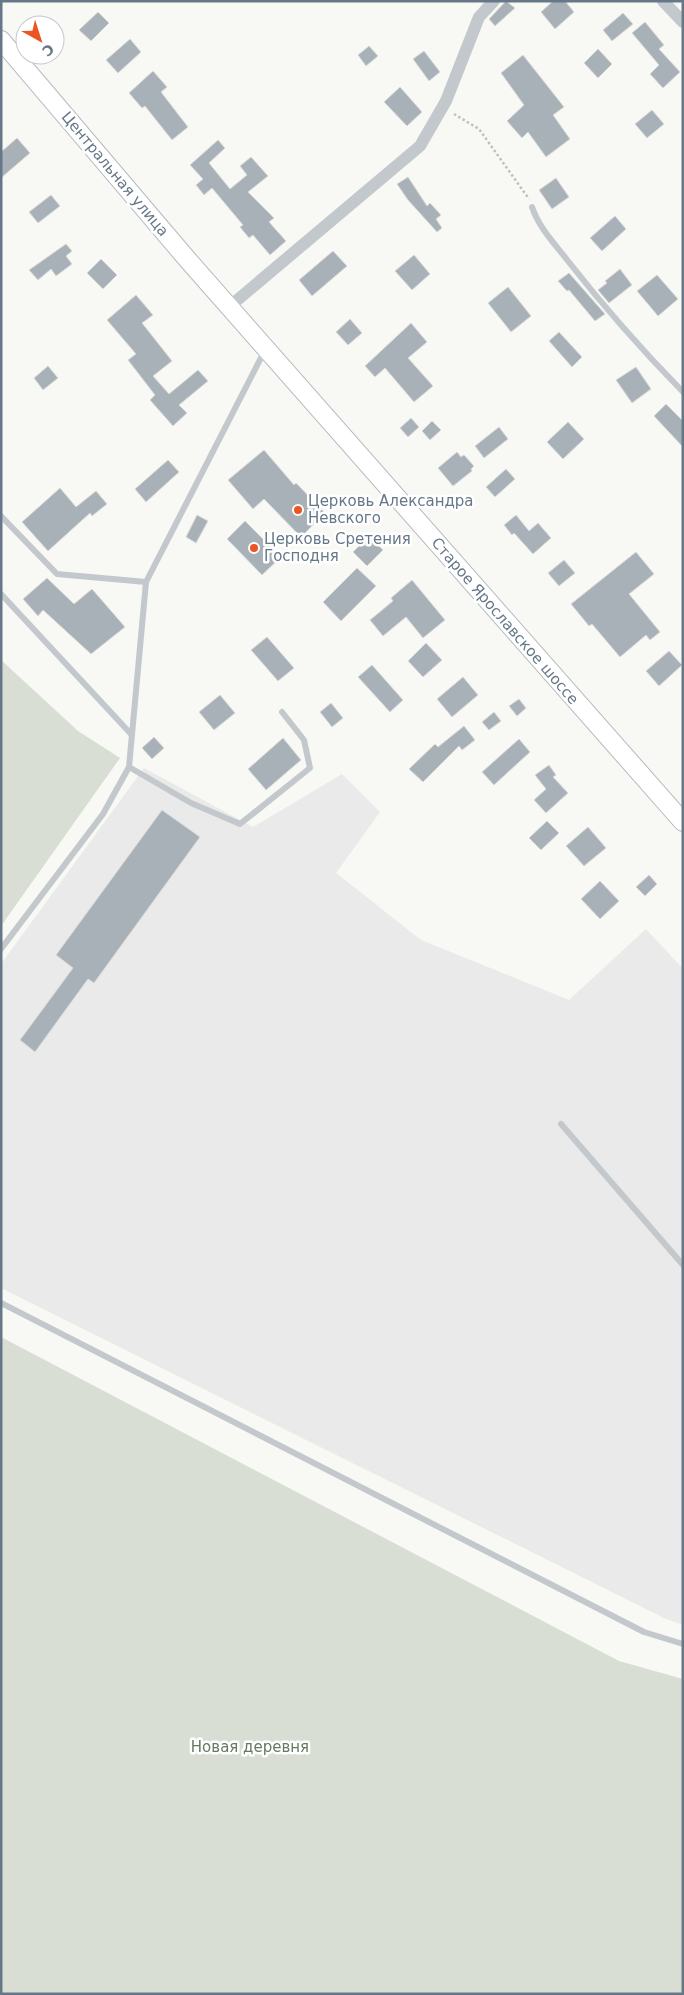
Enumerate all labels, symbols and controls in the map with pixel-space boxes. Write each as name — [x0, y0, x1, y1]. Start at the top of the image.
north arrow — [15, 15, 65, 65]
text: С — [39, 41, 57, 60]
street label: Центральная улица — [58, 108, 172, 240]
place label: Церковь Александра Невского — [308, 492, 474, 527]
marker: Церковь Александра Невского — [292, 504, 304, 516]
place label: Церковь Сретения Господня — [264, 530, 411, 565]
street label: Старое Ярославское шоссе — [428, 534, 582, 708]
marker: Церковь Сретения Господня — [248, 542, 260, 554]
park label: Новая деревня — [191, 1738, 309, 1756]

